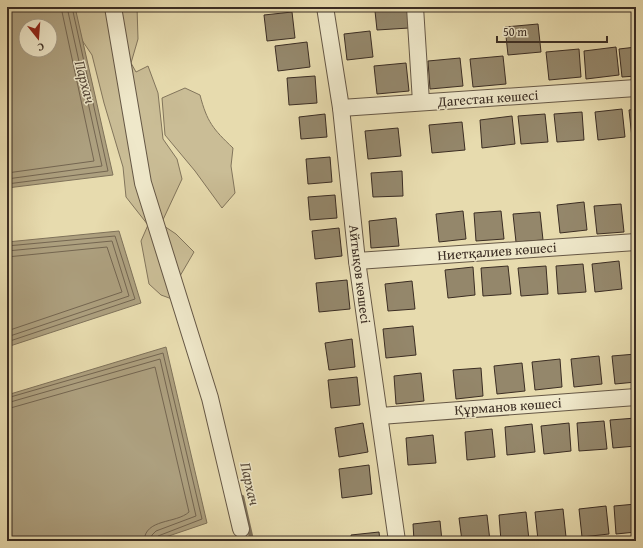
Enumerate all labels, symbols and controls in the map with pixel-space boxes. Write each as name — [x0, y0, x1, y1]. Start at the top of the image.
north arrow — [18, 18, 58, 58]
scale bar — [497, 18, 607, 44]
text: 50 m — [503, 23, 527, 40]
text: С — [36, 39, 46, 56]
water label: Пархач — [70, 58, 101, 106]
street label: Дагестан көшесі — [436, 85, 539, 112]
street label: Айтықов көшесі — [344, 223, 376, 325]
street label: Ниетқалиев көшесі — [437, 237, 557, 265]
street label: Құрманов көшесі — [454, 392, 562, 420]
water label: Пархач — [235, 460, 266, 508]

